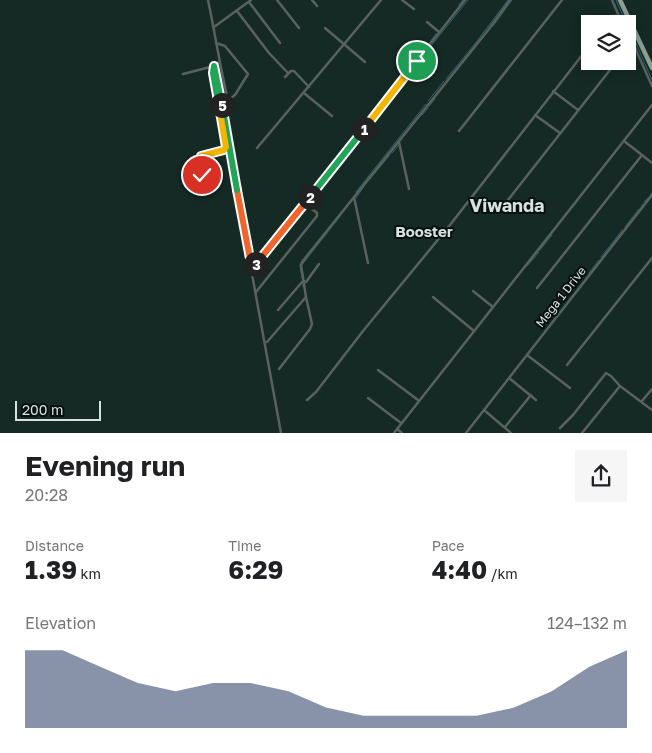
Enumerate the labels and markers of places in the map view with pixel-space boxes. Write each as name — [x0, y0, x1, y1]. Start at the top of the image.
pin — [396, 40, 438, 82]
pin: 5 — [210, 92, 234, 118]
pin: 1 — [352, 116, 376, 142]
pin — [181, 154, 223, 196]
pin: 2 — [298, 184, 322, 210]
pin: 3 — [244, 252, 268, 276]

